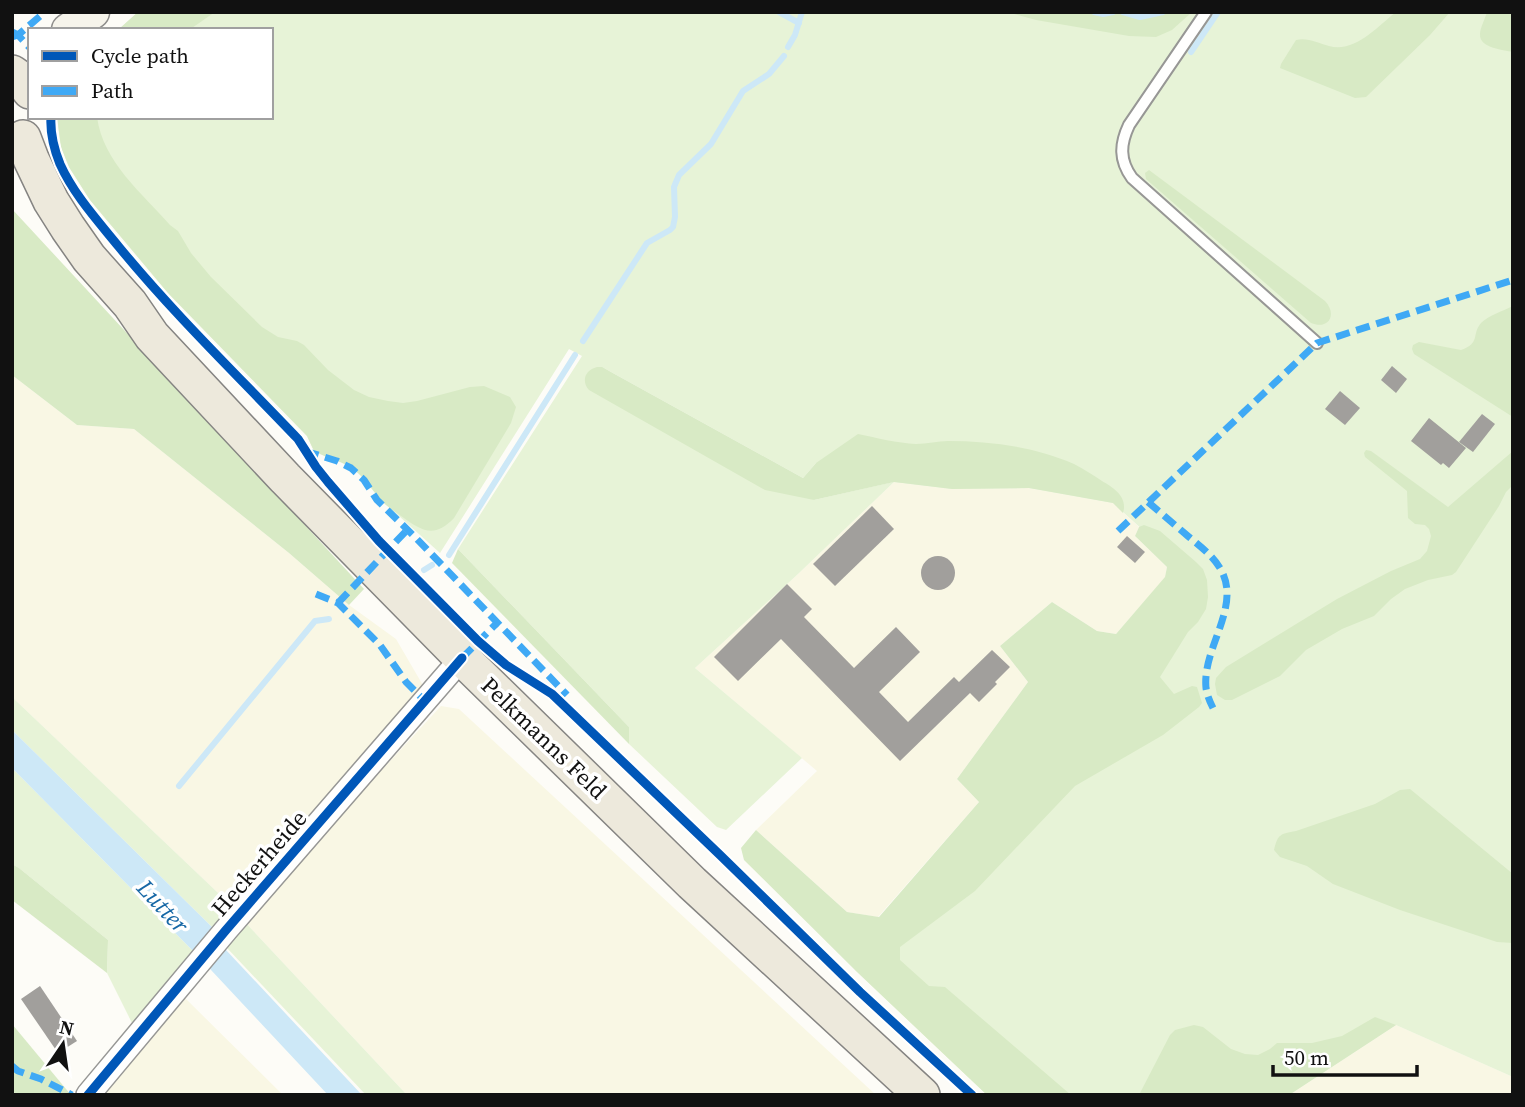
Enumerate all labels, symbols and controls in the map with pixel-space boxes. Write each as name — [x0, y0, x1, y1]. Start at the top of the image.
legend — [28, 28, 273, 119]
text: Cycle path — [91, 41, 189, 70]
text: Path — [91, 76, 134, 105]
street label: Pelkmanns Feld — [474, 670, 614, 806]
street label: Heckerheide — [204, 803, 314, 923]
water label: Lutter — [129, 871, 197, 941]
north arrow — [28, 1009, 98, 1079]
text: N — [57, 1013, 77, 1042]
scale bar — [1273, 1034, 1416, 1078]
text: 50 m — [1284, 1043, 1329, 1072]

